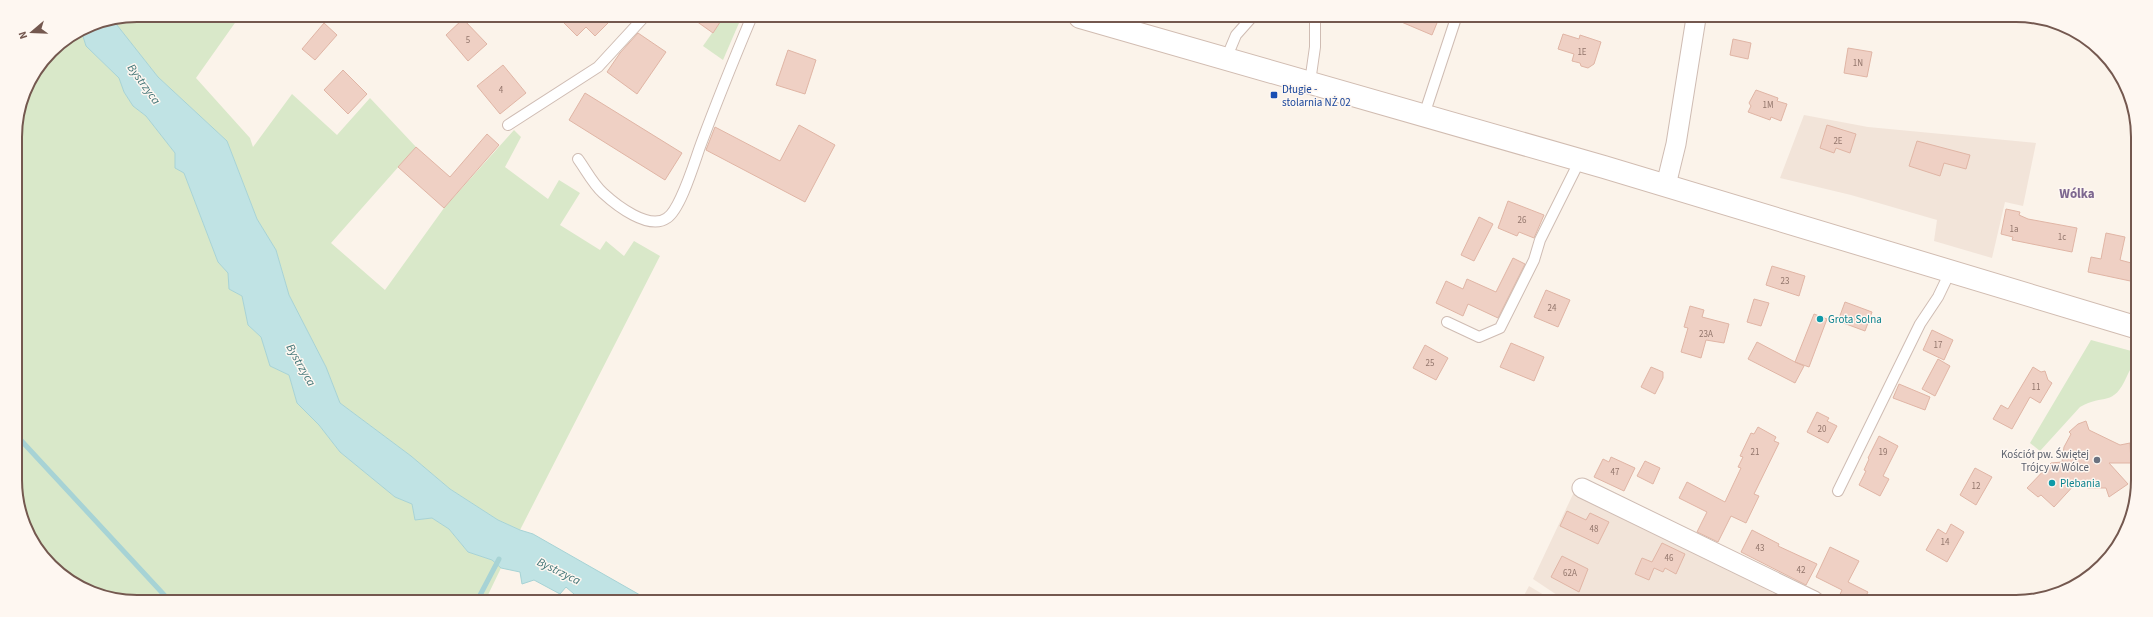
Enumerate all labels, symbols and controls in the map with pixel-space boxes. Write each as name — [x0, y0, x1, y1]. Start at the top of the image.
north arrow — [12, 12, 52, 52]
text: N — [15, 29, 31, 41]
house number: 5 — [466, 34, 471, 47]
house number: 1E — [1577, 46, 1587, 59]
house number: 1N — [1853, 57, 1863, 70]
water label: Bystrzyca — [123, 60, 164, 109]
place label: Długie - stolarnia NŻ 02 — [1282, 82, 1351, 110]
house number: 4 — [499, 84, 504, 97]
marker: Długie - stolarnia NŻ 02 — [1269, 90, 1279, 100]
house number: 1M — [1762, 99, 1774, 112]
house number: 2E — [1833, 135, 1843, 148]
district label: Wólka — [2059, 185, 2095, 203]
house number: 26 — [1518, 214, 1527, 227]
house number: 1a — [2009, 223, 2019, 236]
house number: 1c — [2058, 231, 2066, 244]
house number: 23 — [1781, 275, 1790, 288]
house number: 24 — [1548, 302, 1557, 315]
place label: Grota Solna — [1828, 312, 1882, 327]
marker: Grota Solna — [1815, 314, 1825, 324]
house number: 23A — [1699, 328, 1713, 341]
house number: 17 — [1934, 339, 1943, 352]
water label: Bystrzyca — [282, 341, 320, 390]
house number: 25 — [1426, 357, 1435, 370]
house number: 11 — [2032, 381, 2040, 394]
house number: 20 — [1818, 423, 1827, 436]
house number: 21 — [1751, 446, 1759, 459]
house number: 19 — [1879, 446, 1888, 459]
place label: Kościół pw. Świętej Trójcy w Wólce — [2001, 447, 2090, 475]
marker: Kościół pw. Świętej Trójcy w Wólce — [2092, 455, 2102, 465]
house number: 47 — [1611, 466, 1620, 479]
place label: Plebania — [2060, 476, 2100, 491]
marker: Plebania — [2047, 478, 2057, 488]
house number: 12 — [1972, 480, 1981, 493]
house number: 48 — [1590, 523, 1599, 536]
house number: 14 — [1941, 536, 1950, 549]
house number: 43 — [1756, 542, 1765, 555]
house number: 46 — [1665, 552, 1674, 565]
water label: Bystrzyca — [534, 554, 584, 590]
house number: 42 — [1797, 564, 1806, 577]
house number: 62A — [1563, 567, 1577, 580]

